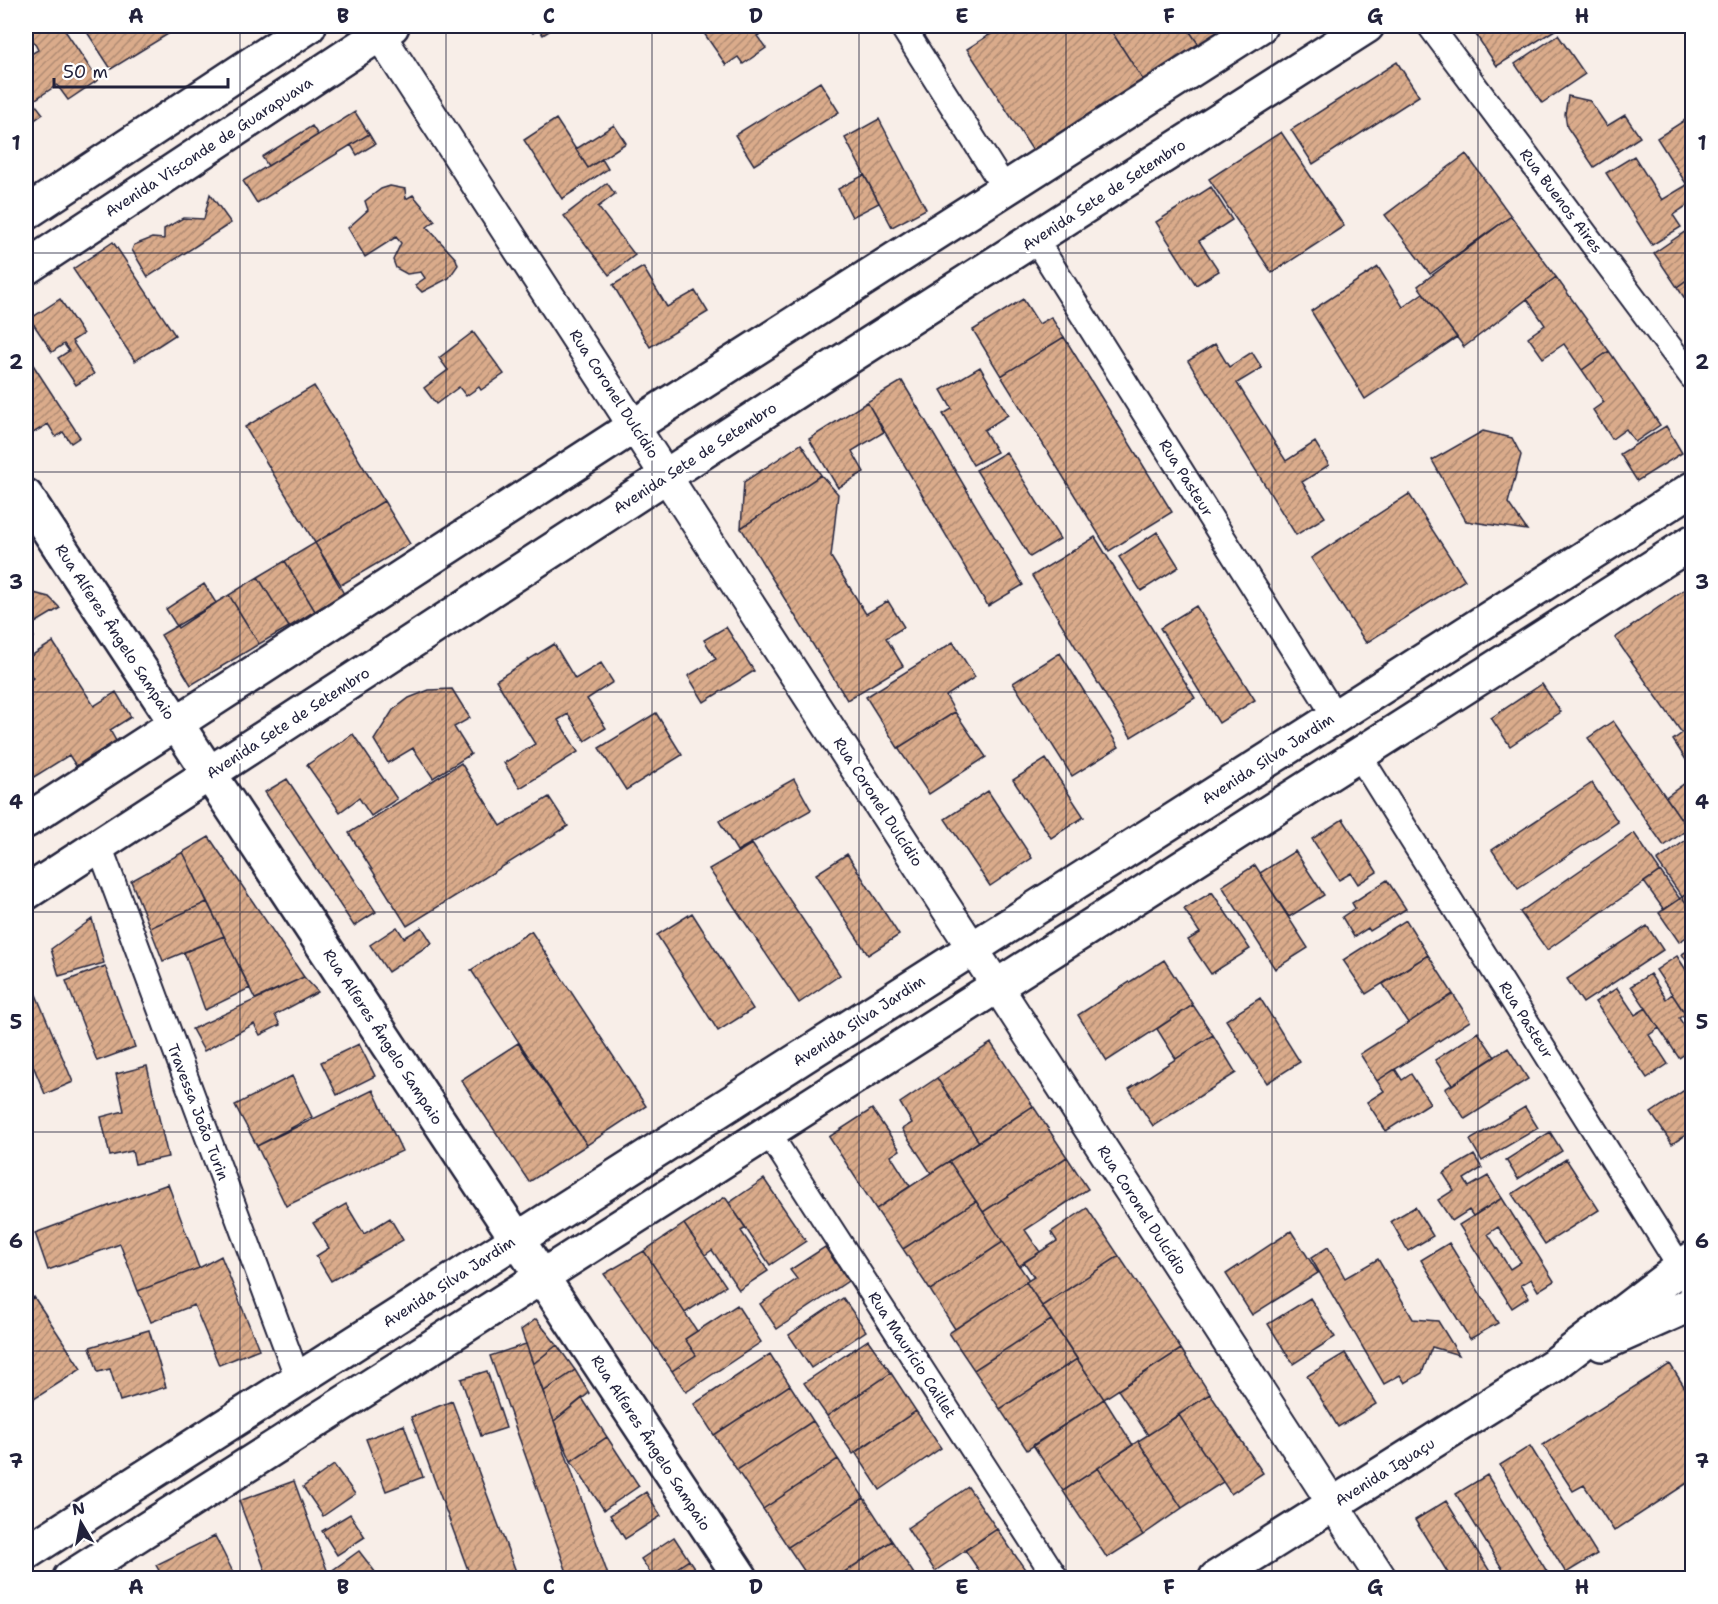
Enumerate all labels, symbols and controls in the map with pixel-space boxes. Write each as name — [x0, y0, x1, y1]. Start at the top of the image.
text: A — [128, 3, 144, 29]
text: B — [337, 3, 349, 29]
text: C — [543, 3, 555, 29]
text: D — [749, 3, 763, 29]
text: E — [955, 3, 969, 29]
text: F — [1163, 3, 1175, 29]
text: G — [1367, 3, 1383, 29]
text: H — [1575, 3, 1589, 29]
scale bar — [54, 51, 228, 89]
text: 50 m — [63, 60, 108, 84]
street label: Avenida Visconde de Guarapuava — [101, 72, 317, 222]
text: 1 — [11, 130, 21, 156]
text: 1 — [1697, 130, 1707, 156]
street label: Avenida Sete de Setembro — [1019, 135, 1189, 255]
street label: Rua Buenos Aires — [1515, 145, 1607, 257]
street label: Rua Coronel Dulcídio — [565, 326, 663, 462]
text: 2 — [9, 349, 23, 375]
text: 2 — [1695, 349, 1709, 375]
street label: Avenida Sete de Setembro — [610, 398, 780, 518]
street label: Rua Pasteur — [1154, 436, 1218, 520]
street label: Rua Alferes Ângelo Sampaio — [51, 540, 180, 724]
text: 3 — [9, 569, 23, 595]
text: 3 — [1695, 569, 1709, 595]
street label: Avenida Sete de Setembro — [203, 663, 373, 783]
street label: Avenida Silva Jardim — [1198, 709, 1338, 809]
street label: Rua Coronel Dulcídio — [829, 734, 927, 870]
text: 4 — [9, 789, 23, 815]
text: 4 — [1695, 789, 1709, 815]
street label: Rua Alferes Ângelo Sampaio — [319, 945, 448, 1129]
street label: Avenida Silva Jardim — [789, 971, 929, 1071]
street label: Rua Pasteur — [1494, 978, 1558, 1062]
text: 5 — [10, 1009, 22, 1035]
text: 5 — [1696, 1009, 1708, 1035]
street label: Travessa João Turin — [163, 1041, 233, 1183]
street label: Rua Coronel Dulcídio — [1093, 1142, 1191, 1278]
text: 6 — [9, 1228, 23, 1254]
text: 6 — [1695, 1228, 1709, 1254]
street label: Avenida Silva Jardim — [379, 1232, 519, 1332]
street label: Rua Maurício Caillet — [864, 1288, 960, 1422]
street label: Rua Alferes Ângelo Sampaio — [587, 1351, 716, 1535]
street label: Avenida Iguaçu — [1331, 1433, 1439, 1511]
text: 7 — [9, 1448, 23, 1474]
text: 7 — [1695, 1448, 1709, 1474]
north arrow — [51, 1493, 111, 1553]
text: N — [70, 1497, 87, 1520]
text: A — [128, 1574, 144, 1600]
text: B — [337, 1574, 349, 1600]
text: C — [543, 1574, 555, 1600]
text: D — [749, 1574, 763, 1600]
text: E — [955, 1574, 969, 1600]
text: F — [1163, 1574, 1175, 1600]
text: G — [1367, 1574, 1383, 1600]
text: H — [1575, 1574, 1589, 1600]

